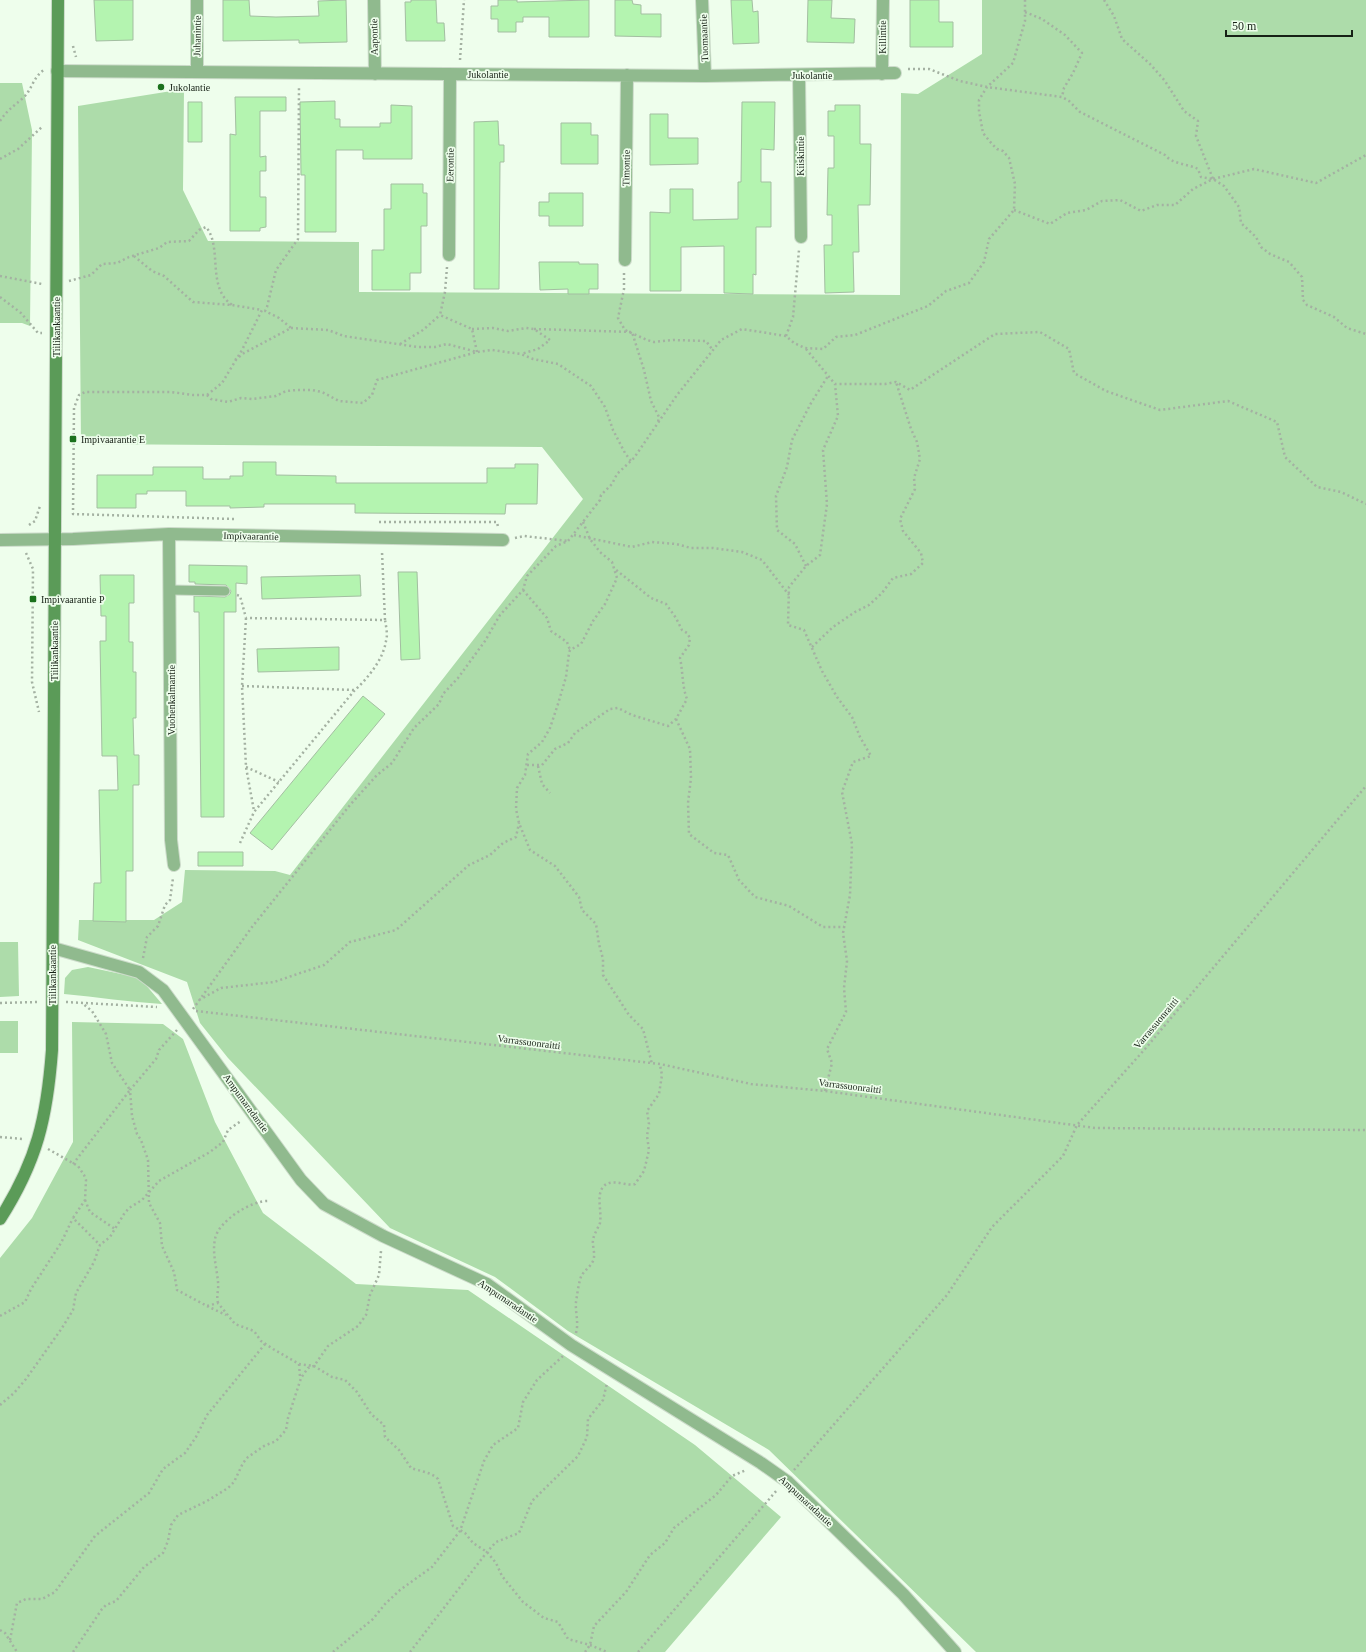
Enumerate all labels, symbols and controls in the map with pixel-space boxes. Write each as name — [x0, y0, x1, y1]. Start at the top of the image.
scale bar — [1226, 12, 1352, 38]
street label: Tuomaantie — [698, 14, 710, 62]
street label: Juhanintie — [191, 15, 203, 57]
street label: Aapontie — [368, 18, 380, 55]
text: 50 m — [1232, 19, 1257, 33]
street label: Killintie — [877, 20, 888, 54]
street label: Jukolantie — [467, 69, 509, 80]
street label: Jukolantie — [791, 70, 833, 81]
marker: Jukolantie — [156, 82, 166, 92]
place label: Jukolantie — [169, 82, 211, 93]
street label: Kiiskintie — [795, 136, 806, 176]
street label: Eerontie — [444, 147, 456, 182]
street label: Timontie — [620, 149, 632, 186]
street label: Tiilikankaantie — [51, 296, 62, 357]
marker: Impivaarantie E — [68, 434, 78, 444]
place label: Impivaarantie E — [81, 434, 145, 445]
street label: Impivaarantie — [223, 530, 279, 542]
marker: Impivaarantie P — [28, 594, 38, 604]
place label: Impivaarantie P — [41, 594, 105, 605]
street label: Tiilikankaantie — [49, 620, 60, 681]
street label: Vuohenkalmantie — [166, 664, 177, 735]
street label: Tiilikankaantie — [47, 944, 58, 1005]
street label: Varrassuonraitti — [1131, 995, 1181, 1051]
street label: Varrassuonraitti — [497, 1033, 561, 1051]
street label: Ampumaradantie — [221, 1072, 271, 1135]
street label: Varrassuonraitti — [818, 1077, 882, 1095]
street label: Ampumaradantie — [476, 1277, 540, 1325]
street label: Ampumaradantie — [777, 1473, 836, 1529]

